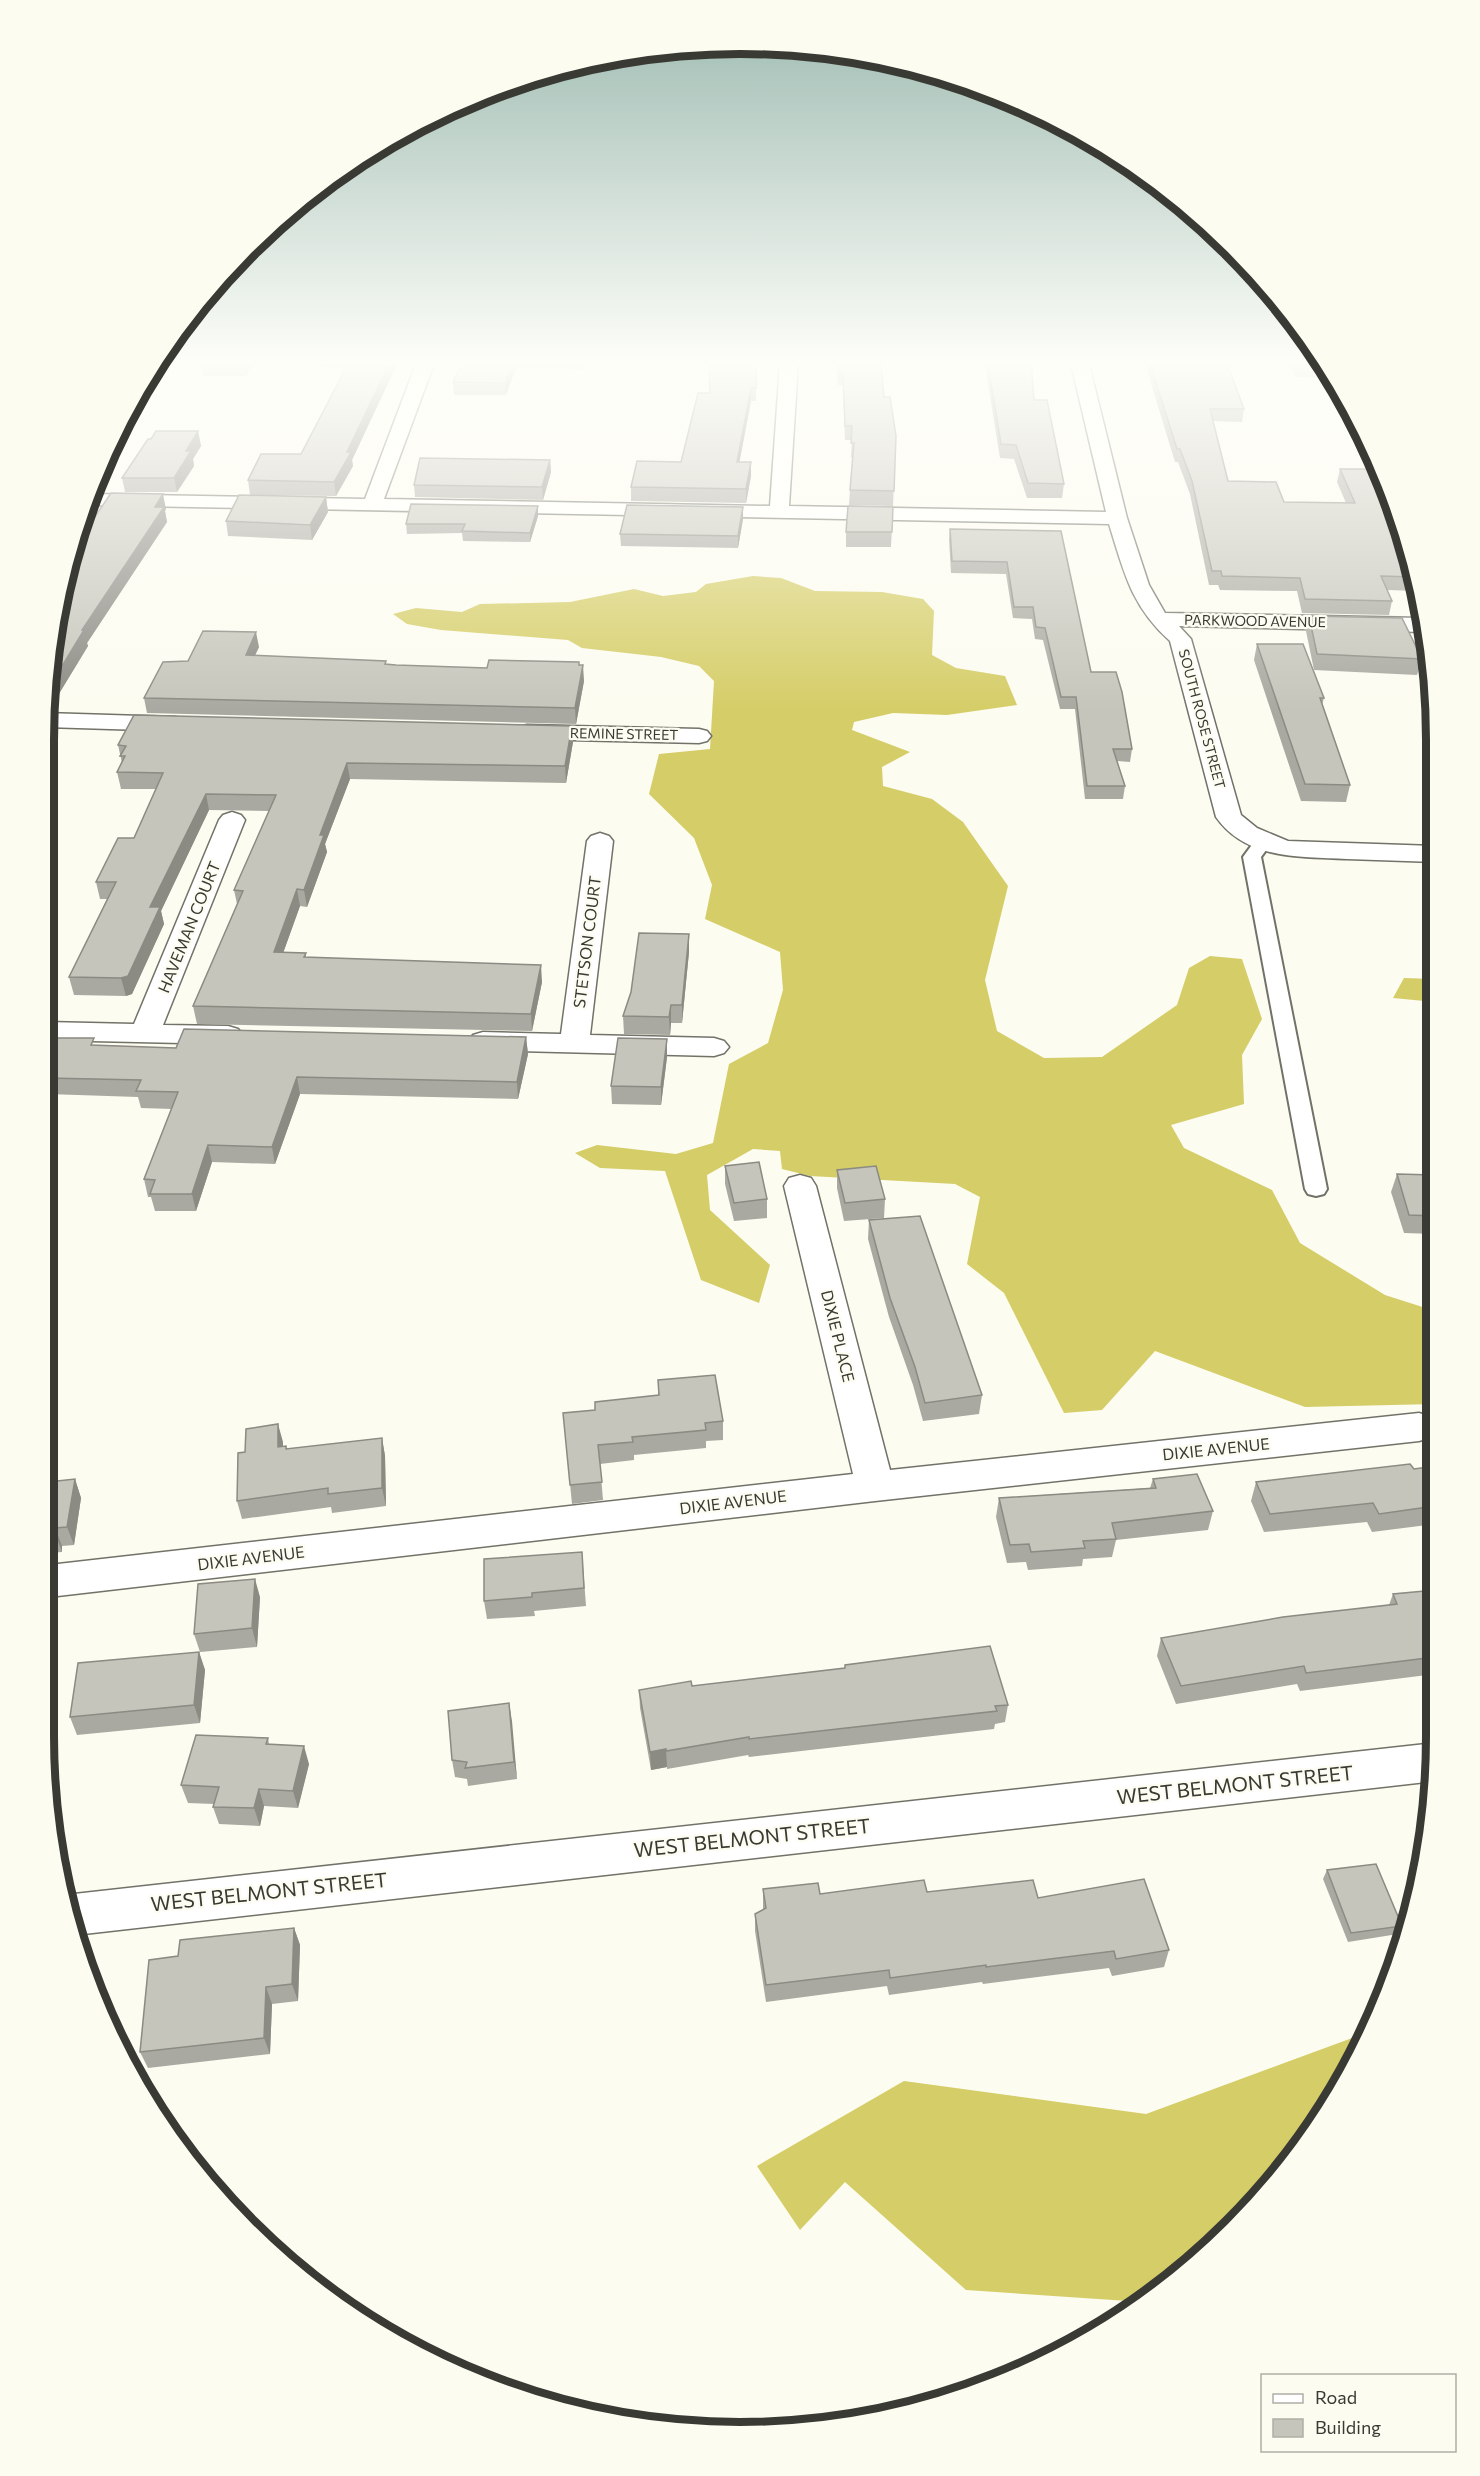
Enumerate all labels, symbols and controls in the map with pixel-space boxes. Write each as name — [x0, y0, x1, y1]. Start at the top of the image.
street label: PARKWOOD AVENUE — [1184, 611, 1326, 630]
street label: SOUTH ROSE STREET — [1176, 647, 1229, 791]
street label: REMINE STREET — [570, 724, 678, 743]
street label: HAVEMAN COURT — [153, 858, 224, 995]
street label: STETSON COURT — [569, 875, 604, 1009]
street label: DIXIE PLACE — [818, 1288, 859, 1384]
street label: DIXIE AVENUE — [1161, 1433, 1271, 1464]
street label: DIXIE AVENUE — [678, 1486, 788, 1517]
street label: DIXIE AVENUE — [196, 1542, 306, 1573]
street label: WEST BELMONT STREET — [1115, 1760, 1355, 1808]
street label: WEST BELMONT STREET — [632, 1813, 872, 1861]
street label: WEST BELMONT STREET — [149, 1867, 389, 1915]
legend — [1261, 2374, 1456, 2452]
text: Road — [1315, 2386, 1357, 2408]
text: Building — [1315, 2416, 1381, 2438]

